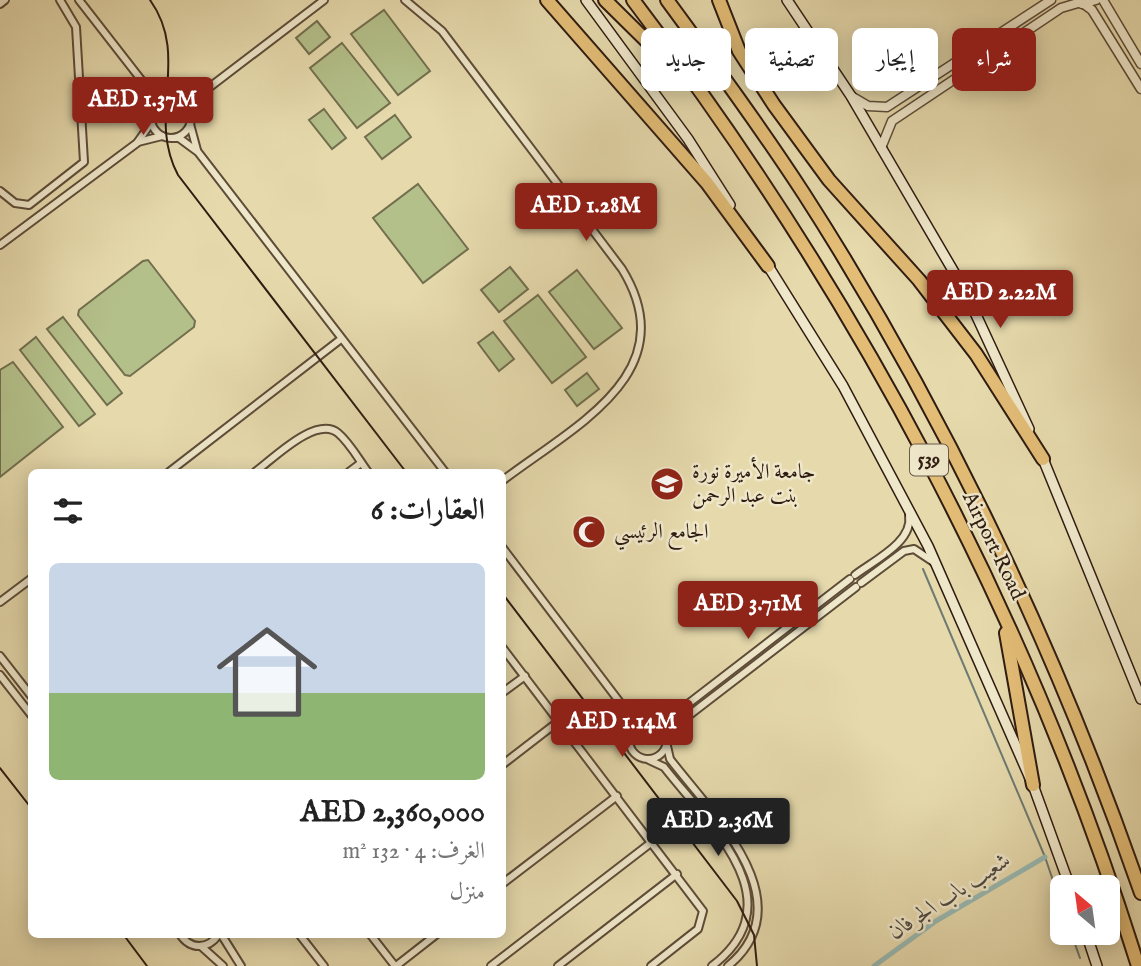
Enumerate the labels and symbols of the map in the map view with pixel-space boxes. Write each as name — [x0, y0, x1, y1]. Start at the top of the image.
pin: AED 1.37M — [63, 78, 223, 137]
pin: AED 1.28M — [506, 184, 666, 243]
pin: AED 2.22M — [920, 270, 1080, 330]
road number: 539 — [910, 444, 948, 475]
place label: جامعة الأميرة نورة بنت عبد الرحمن — [692, 456, 815, 510]
school or university icon: جامعة الأميرة نورة بنت عبد الرحمن — [648, 465, 686, 503]
street label: Airport Road — [955, 487, 1031, 605]
mosque icon: الجامع الرئيسي — [570, 513, 608, 551]
place label: الجامع الرئيسي — [614, 519, 708, 551]
pin: AED 3.71M — [668, 582, 828, 641]
pin: AED 1.14M — [542, 700, 702, 759]
pin: AED 2.36M — [638, 798, 798, 858]
water label: شعيب باب الجرفان — [883, 846, 1017, 946]
north arrow — [1050, 875, 1120, 945]

